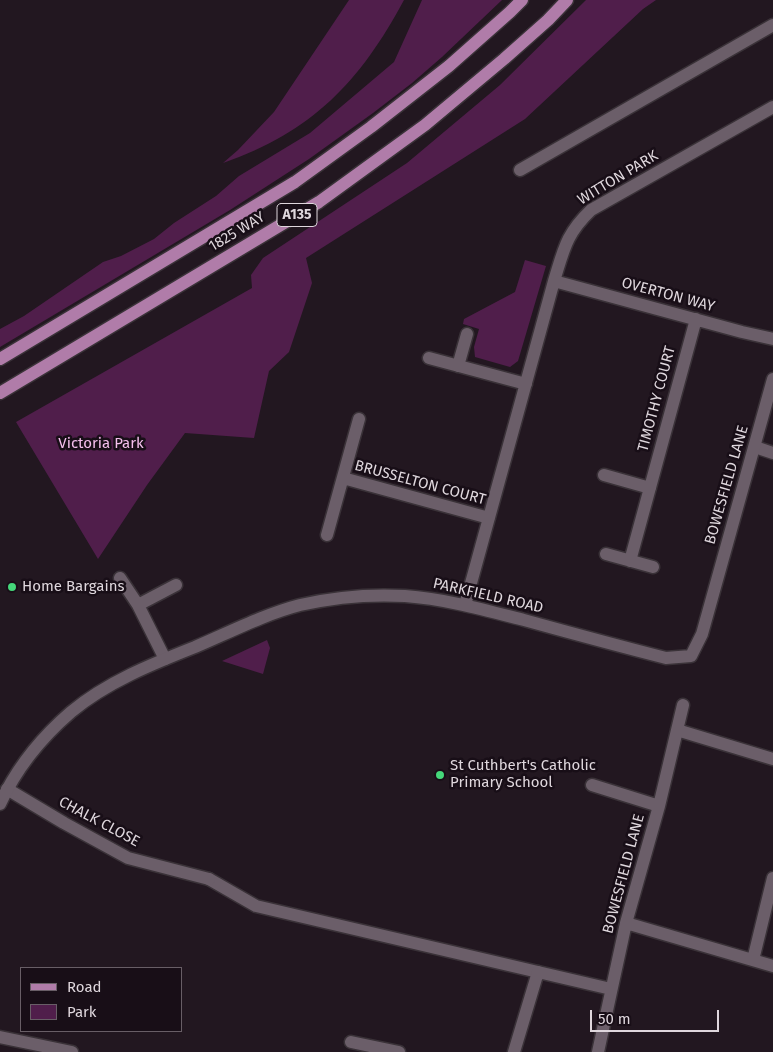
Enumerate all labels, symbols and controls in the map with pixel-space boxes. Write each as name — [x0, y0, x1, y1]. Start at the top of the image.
street label: WITTON PARK — [574, 147, 662, 209]
road number: A135 — [277, 204, 317, 226]
street label: 1825 WAY — [206, 208, 268, 256]
street label: OVERTON WAY — [619, 274, 717, 316]
street label: TIMOTHY COURT — [634, 344, 680, 454]
street label: BOWESFIELD LANE — [701, 423, 753, 547]
park label: Victoria Park — [58, 435, 144, 453]
street label: BRUSSELTON COURT — [352, 457, 488, 509]
street label: PARKFIELD ROAD — [431, 575, 545, 617]
place label: Home Bargains — [22, 578, 125, 596]
marker: Home Bargains — [6, 581, 18, 593]
place label: St Cuthbert's Catholic Primary School — [450, 757, 596, 792]
marker: St Cuthbert's Catholic Primary School — [434, 769, 446, 781]
street label: CHALK CLOSE — [55, 793, 143, 851]
street label: BOWESFIELD LANE — [599, 812, 649, 936]
legend — [20, 967, 182, 1032]
text: Road — [67, 978, 102, 996]
scale bar — [593, 1000, 722, 1032]
text: Park — [67, 1003, 97, 1021]
text: 50 m — [598, 1010, 631, 1028]

